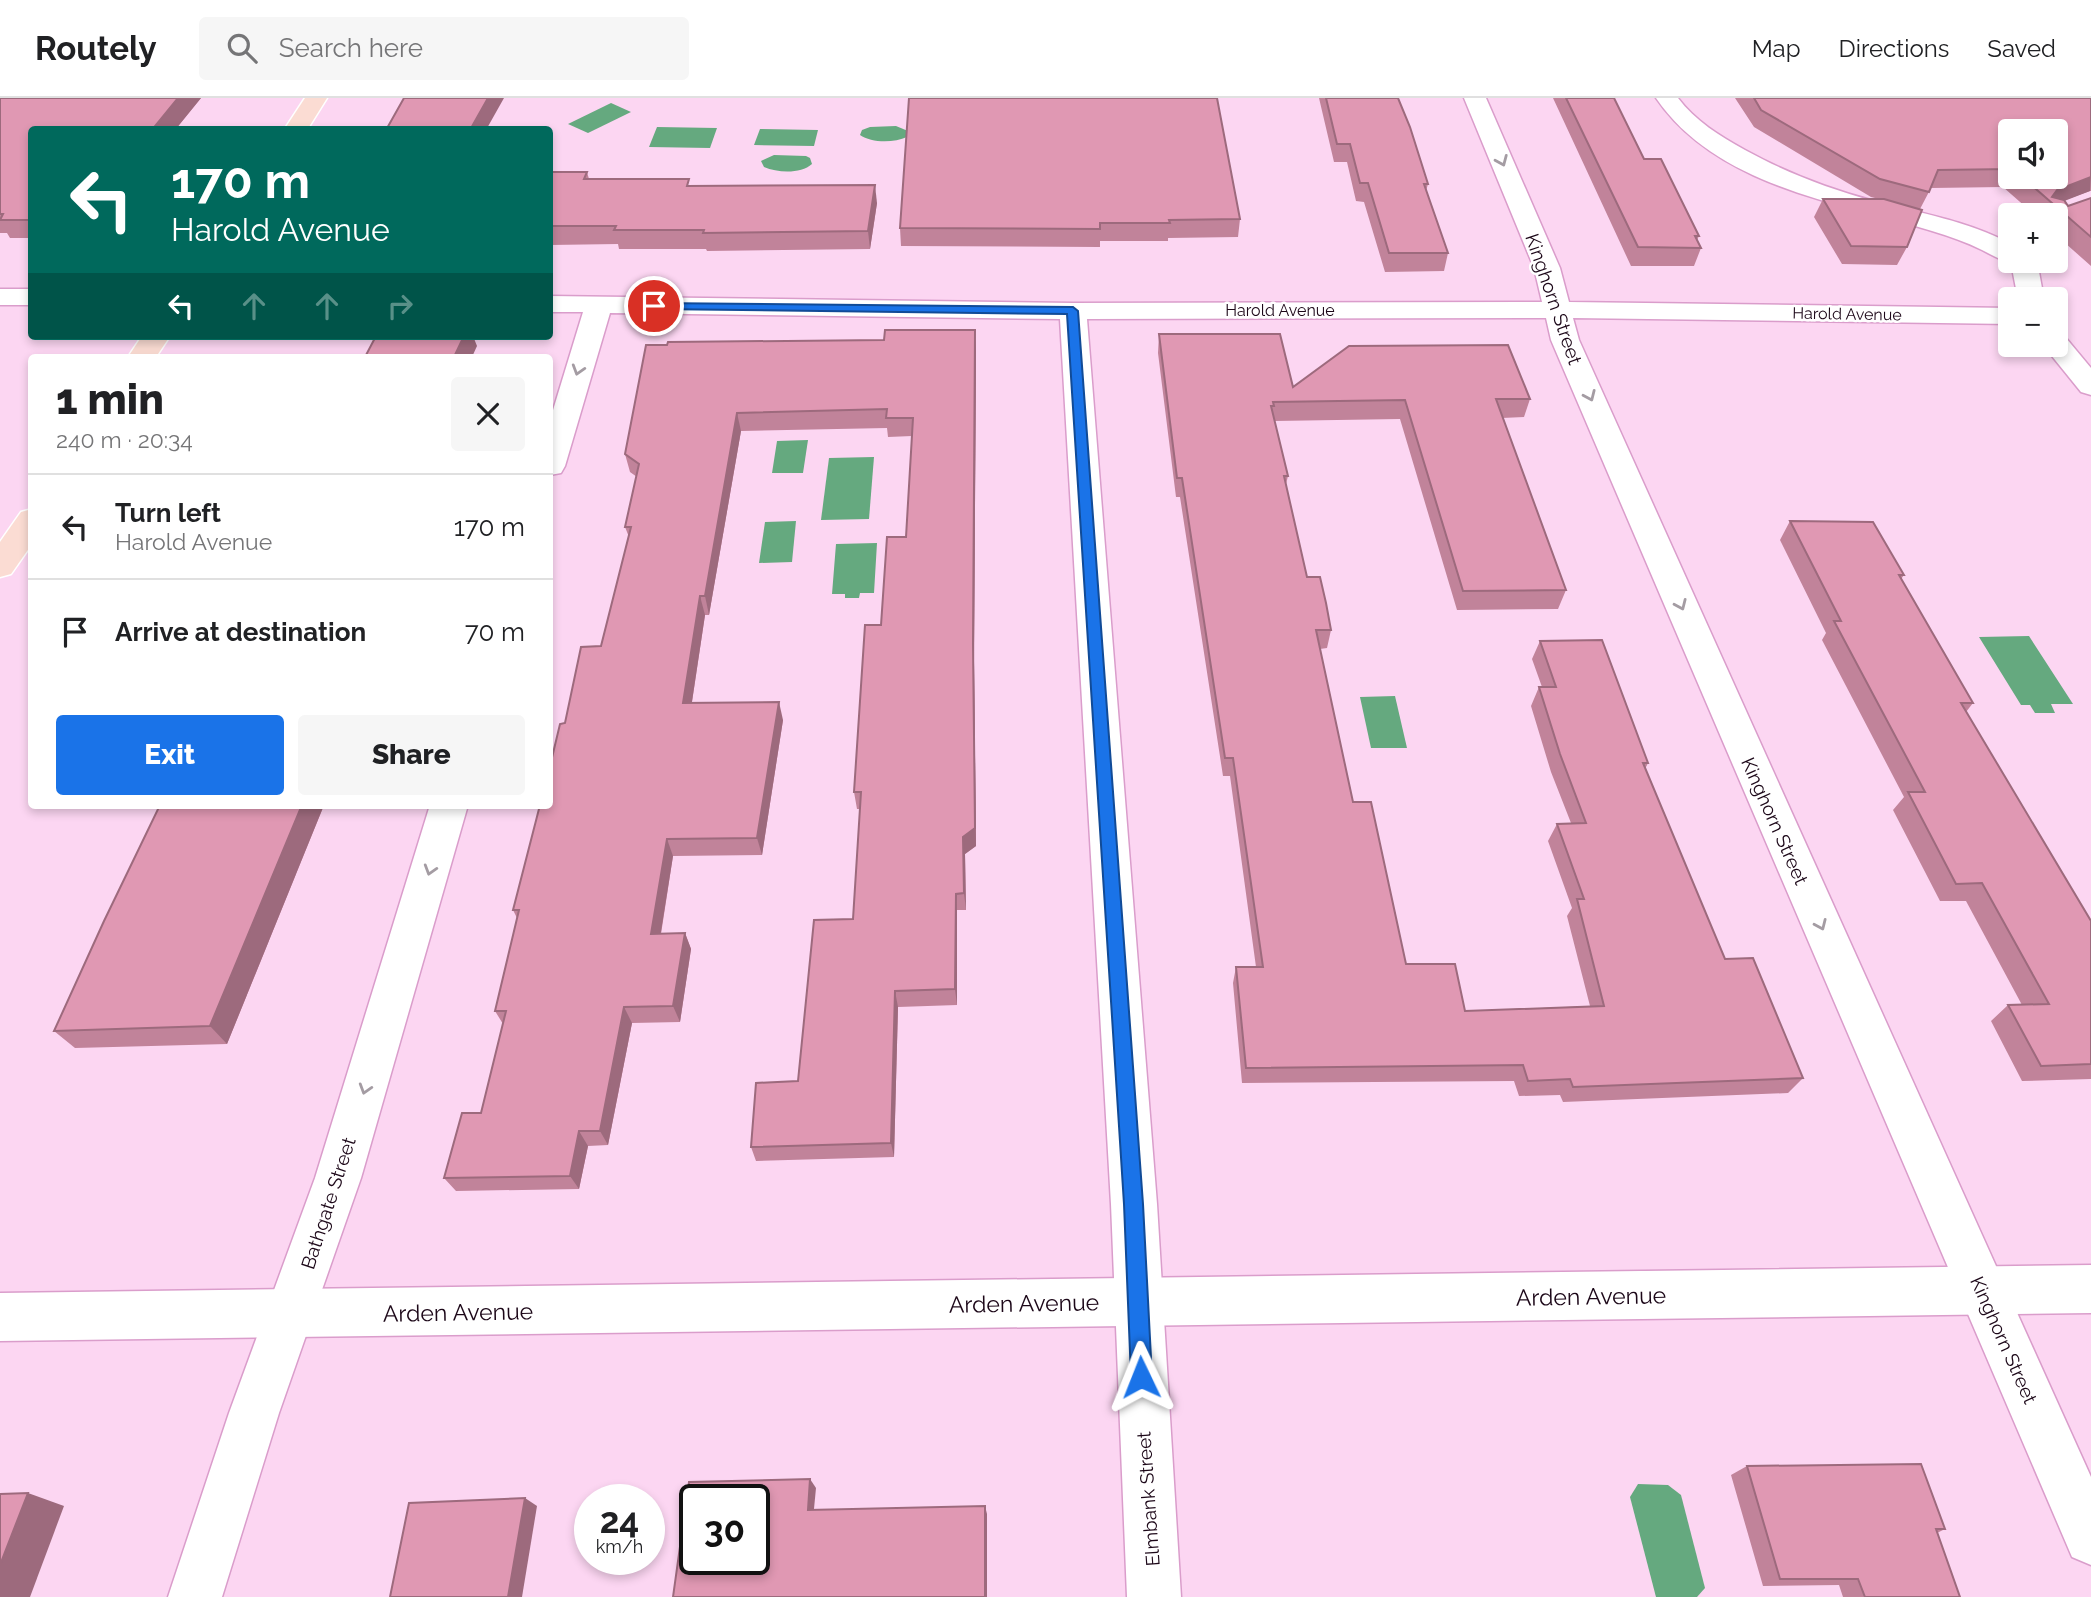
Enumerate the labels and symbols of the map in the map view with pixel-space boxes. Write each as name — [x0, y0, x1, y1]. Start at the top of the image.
one-way arrow — [1493, 154, 1507, 166]
street label: Kinghorn Street — [1521, 231, 1587, 368]
pin — [624, 276, 684, 336]
street label: Harold Avenue — [1225, 301, 1335, 320]
street label: Harold Avenue — [1792, 304, 1902, 324]
one-way arrow — [572, 364, 587, 376]
one-way arrow — [1581, 390, 1595, 402]
one-way arrow — [1673, 598, 1687, 610]
street label: Kinghorn Street — [1737, 754, 1813, 889]
one-way arrow — [423, 864, 438, 876]
one-way arrow — [1813, 918, 1827, 931]
one-way arrow — [358, 1082, 373, 1094]
street label: Bathgate Street — [296, 1134, 360, 1272]
street label: Kinghorn Street — [1966, 1273, 2042, 1408]
street label: Arden Avenue — [1516, 1281, 1666, 1311]
street label: Arden Avenue — [949, 1288, 1099, 1318]
street label: Arden Avenue — [383, 1297, 533, 1327]
position arrow — [1104, 1340, 1178, 1414]
street label: Elmbank Street — [1132, 1430, 1164, 1567]
speed limit sign: 30 — [679, 1484, 770, 1575]

